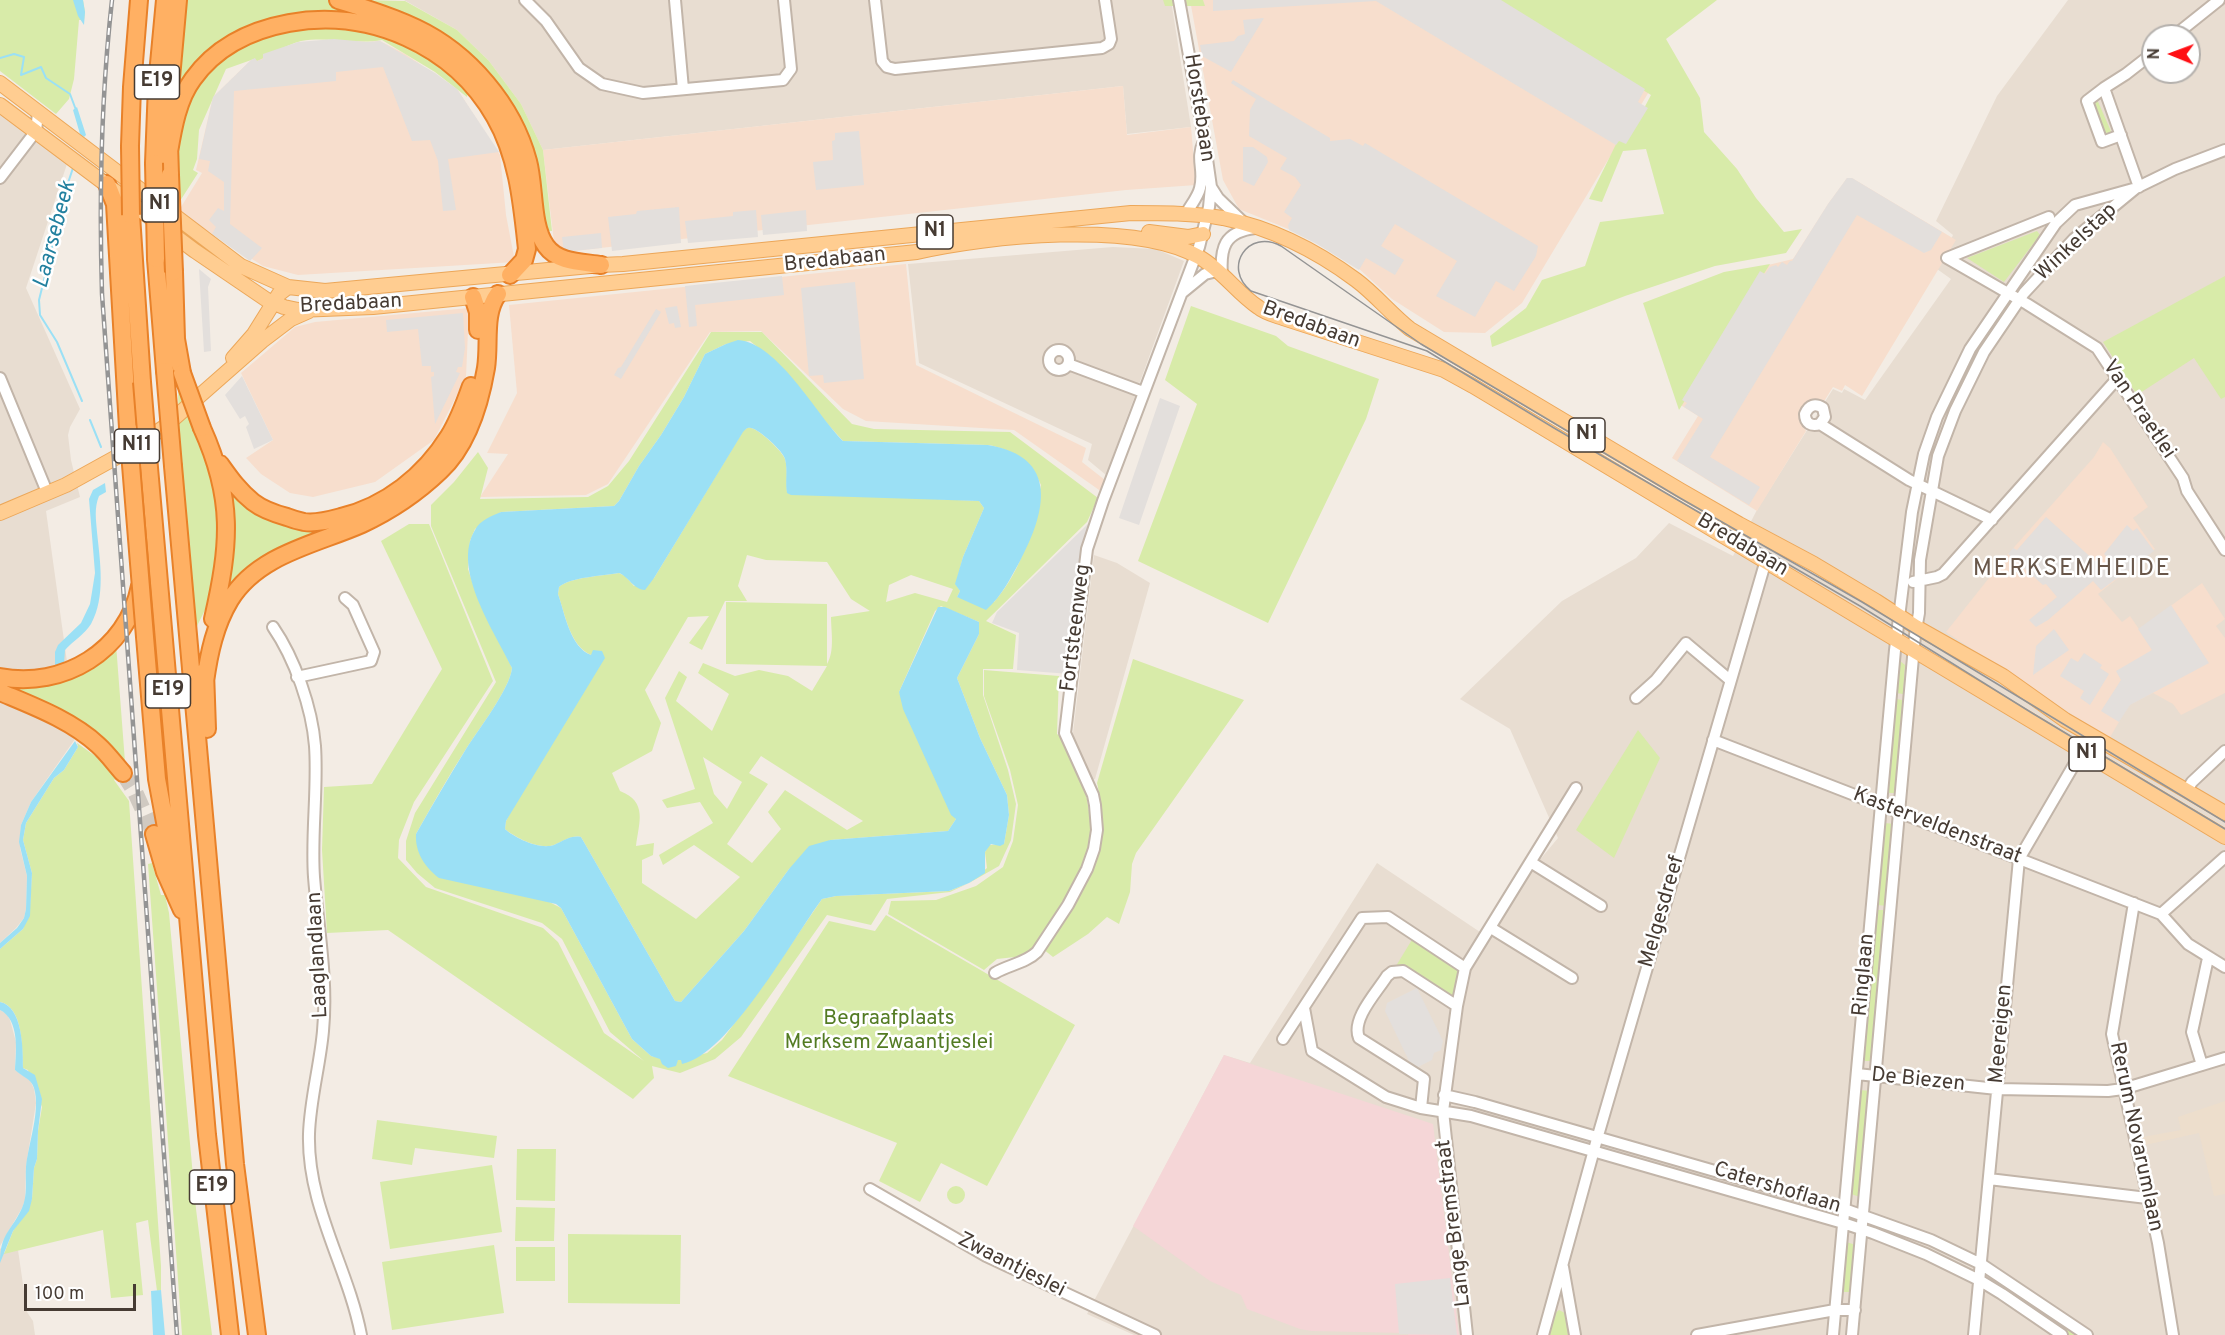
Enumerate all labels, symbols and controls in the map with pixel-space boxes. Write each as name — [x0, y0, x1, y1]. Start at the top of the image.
north arrow — [2141, 24, 2201, 84]
text: N — [2145, 48, 2165, 60]
street label: Horstebaan — [1177, 52, 1219, 164]
road number: E19 — [134, 65, 180, 99]
water label: Laarsebeek — [29, 179, 83, 291]
road number: N1 — [142, 188, 178, 222]
street label: Winkelstap — [2031, 199, 2123, 287]
road number: N1 — [917, 215, 953, 249]
street label: Bredabaan — [783, 243, 887, 279]
street label: Bredabaan — [299, 290, 403, 320]
street label: Bredabaan — [1259, 297, 1363, 355]
street label: Van Praetlei — [2096, 356, 2180, 464]
road number: N1 — [1569, 418, 1605, 452]
road number: N11 — [114, 429, 160, 463]
street label: Bredabaan — [1692, 509, 1792, 583]
district label: MERKSEMHEIDE — [1973, 556, 2171, 584]
street label: Fortsteenweg — [1057, 563, 1097, 693]
road number: E19 — [146, 674, 190, 708]
road number: N1 — [2069, 737, 2105, 771]
street label: Kasterveldenstraat — [1849, 783, 2025, 871]
street label: Melgesdreef — [1635, 853, 1691, 971]
street label: Laaglandlaan — [303, 891, 335, 1019]
street label: Ringlaan — [1849, 933, 1881, 1017]
street label: Meereigen — [1985, 983, 2019, 1085]
park label: Begraafplaats Merksem Zwaantjeslei — [785, 1007, 993, 1057]
street label: Rerum Novarumlaan — [2103, 1040, 2167, 1234]
street label: De Biezen — [1870, 1064, 1966, 1098]
street label: Lange Bremstraat — [1432, 1138, 1478, 1308]
street label: Catershoflaan — [1710, 1158, 1844, 1220]
road number: E19 — [190, 1170, 234, 1204]
street label: Zwaantjeslei — [953, 1228, 1069, 1304]
scale bar — [27, 1272, 140, 1310]
text: 100 m — [35, 1283, 84, 1306]

